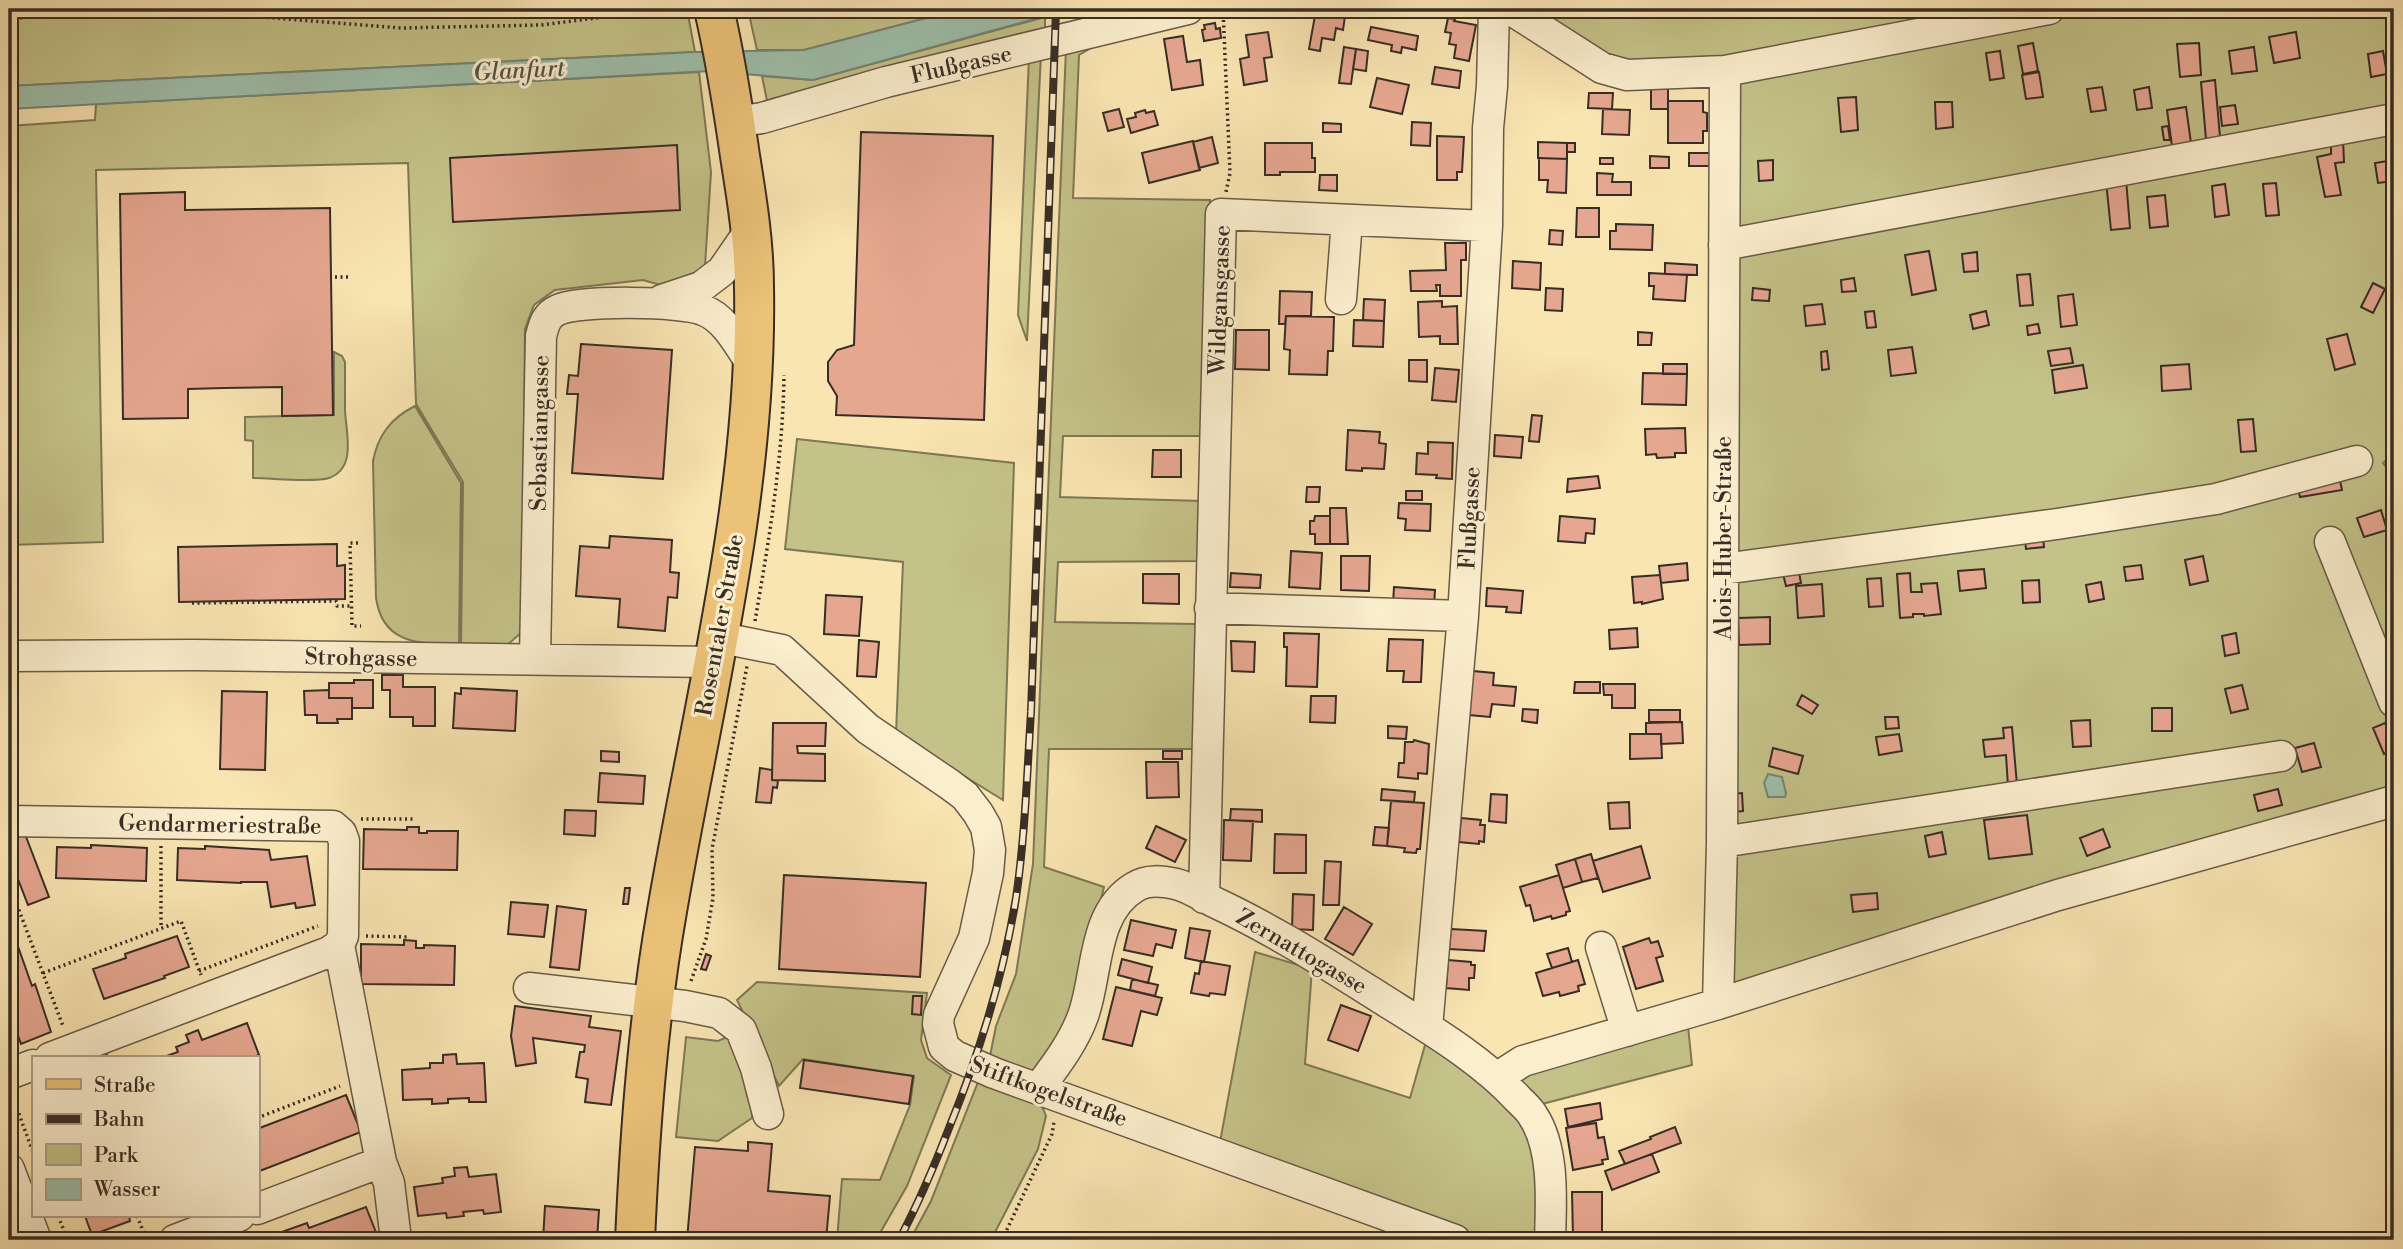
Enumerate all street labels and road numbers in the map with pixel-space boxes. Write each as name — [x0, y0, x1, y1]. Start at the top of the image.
street label: Flußgasse — [908, 40, 1015, 90]
street label: Wildgansgasse — [1203, 225, 1237, 377]
street label: Sebastiangasse — [525, 355, 555, 511]
street label: Alois-Huber-Straße — [1710, 436, 1738, 641]
street label: Flußgasse — [1453, 466, 1487, 570]
street label: Rosentaler Straße — [690, 532, 750, 719]
street label: Strohgasse — [304, 643, 418, 673]
street label: Gendarmeriestraße — [118, 809, 322, 841]
street label: Zernattogasse — [1231, 903, 1372, 1001]
street label: Stiftkogelstraße — [966, 1051, 1131, 1133]

